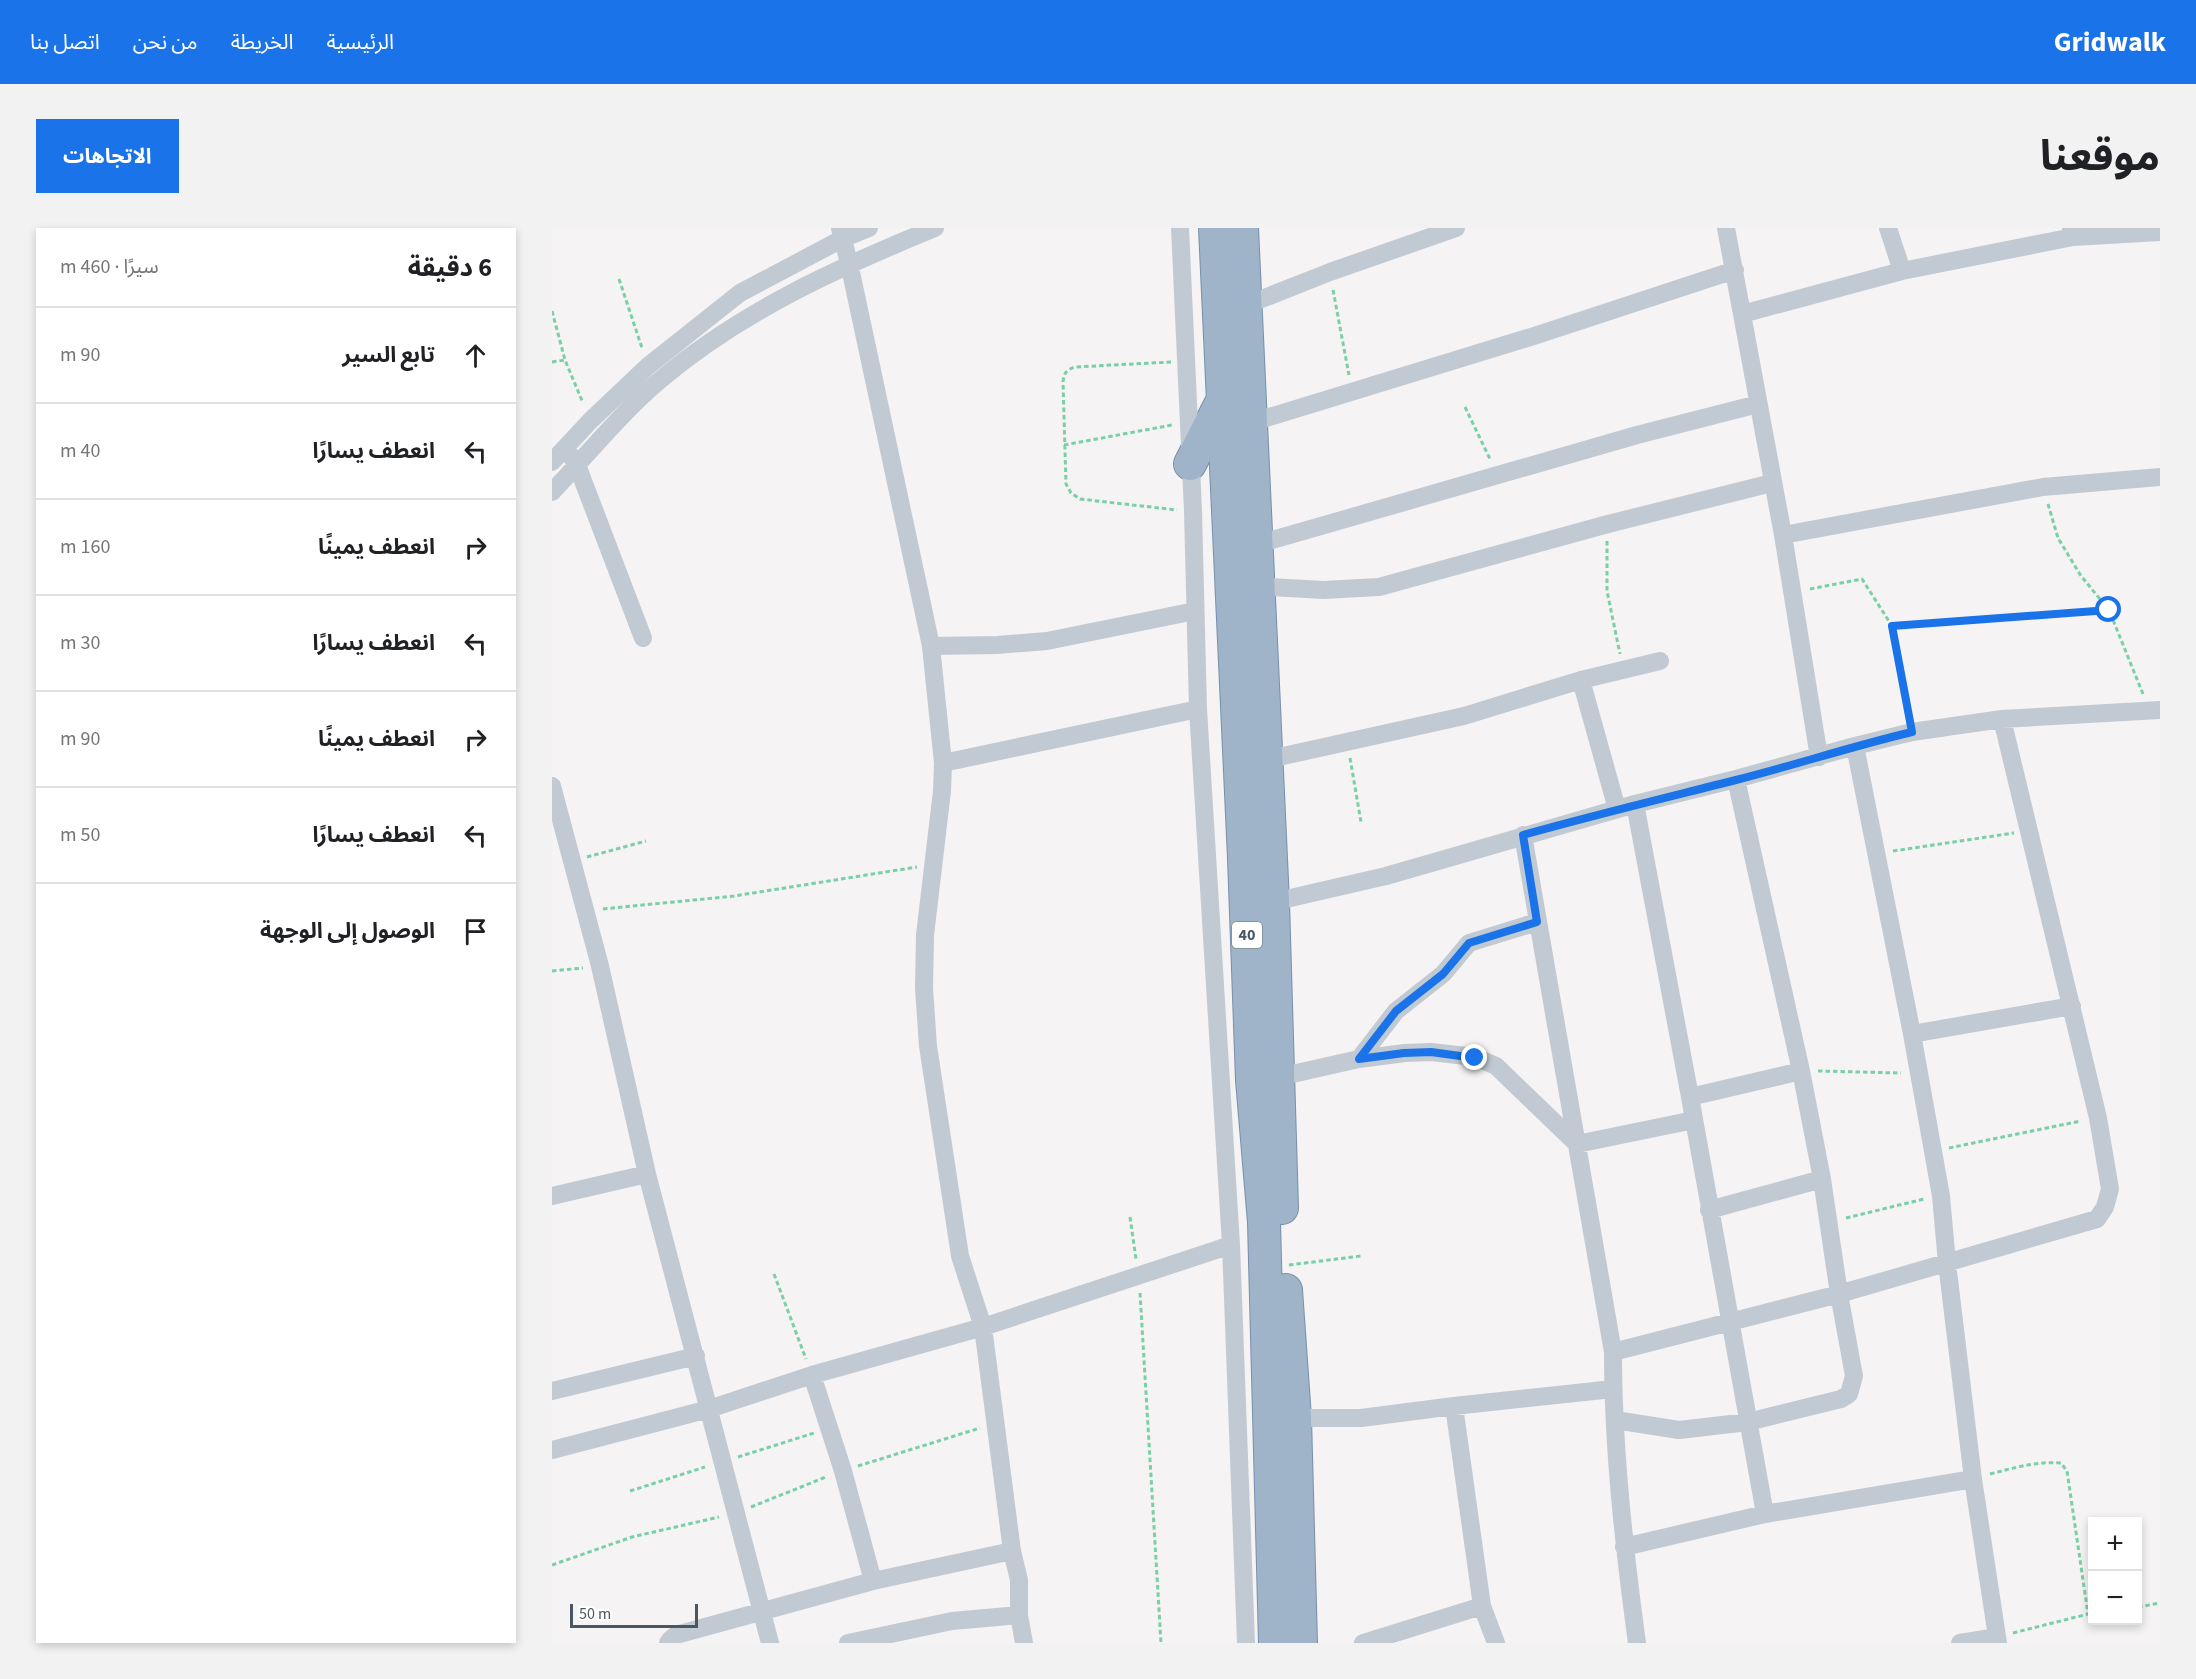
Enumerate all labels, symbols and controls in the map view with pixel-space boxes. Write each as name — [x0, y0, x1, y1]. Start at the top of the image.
text: Gridwalk — [2054, 22, 2166, 62]
text: اتصل بنا — [30, 27, 100, 57]
text: من نحن — [133, 27, 198, 57]
text: الخريطة — [231, 27, 294, 57]
text: الرئيسية — [327, 27, 394, 57]
button: الاتجاهات — [36, 119, 179, 193]
text: موقعنا — [2040, 127, 2160, 187]
text: 6 دقيقة — [408, 249, 492, 286]
text: سيرًا · 460 m — [60, 253, 159, 281]
text: تابع السير — [342, 339, 435, 371]
icon: ahead — [459, 339, 492, 372]
text: 90 m — [60, 341, 100, 369]
text: انعطف يسارًا — [312, 435, 435, 467]
icon: left — [459, 435, 492, 468]
text: 40 m — [60, 437, 100, 465]
text: انعطف يمينًا — [318, 531, 435, 563]
icon: right — [459, 531, 492, 564]
text: 160 m — [60, 533, 110, 561]
route start — [2095, 596, 2121, 622]
text: انعطف يسارًا — [312, 627, 435, 659]
icon: left — [459, 627, 492, 660]
text: 30 m — [60, 629, 100, 657]
text: انعطف يمينًا — [318, 723, 435, 755]
icon: right — [459, 723, 492, 756]
text: 90 m — [60, 725, 100, 753]
text: انعطف يسارًا — [312, 819, 435, 851]
icon: left — [459, 819, 492, 852]
text: 50 m — [60, 821, 100, 849]
text: الوصول إلى الوجهة — [260, 915, 435, 947]
icon: arrive — [459, 915, 492, 948]
road number: 40 — [1232, 922, 1262, 948]
route end — [1461, 1044, 1487, 1070]
map controls — [2088, 1517, 2142, 1625]
button: + — [2088, 1517, 2142, 1571]
button: − — [2088, 1571, 2142, 1625]
scale bar — [570, 1601, 698, 1628]
text: 50 m — [579, 1603, 611, 1625]

